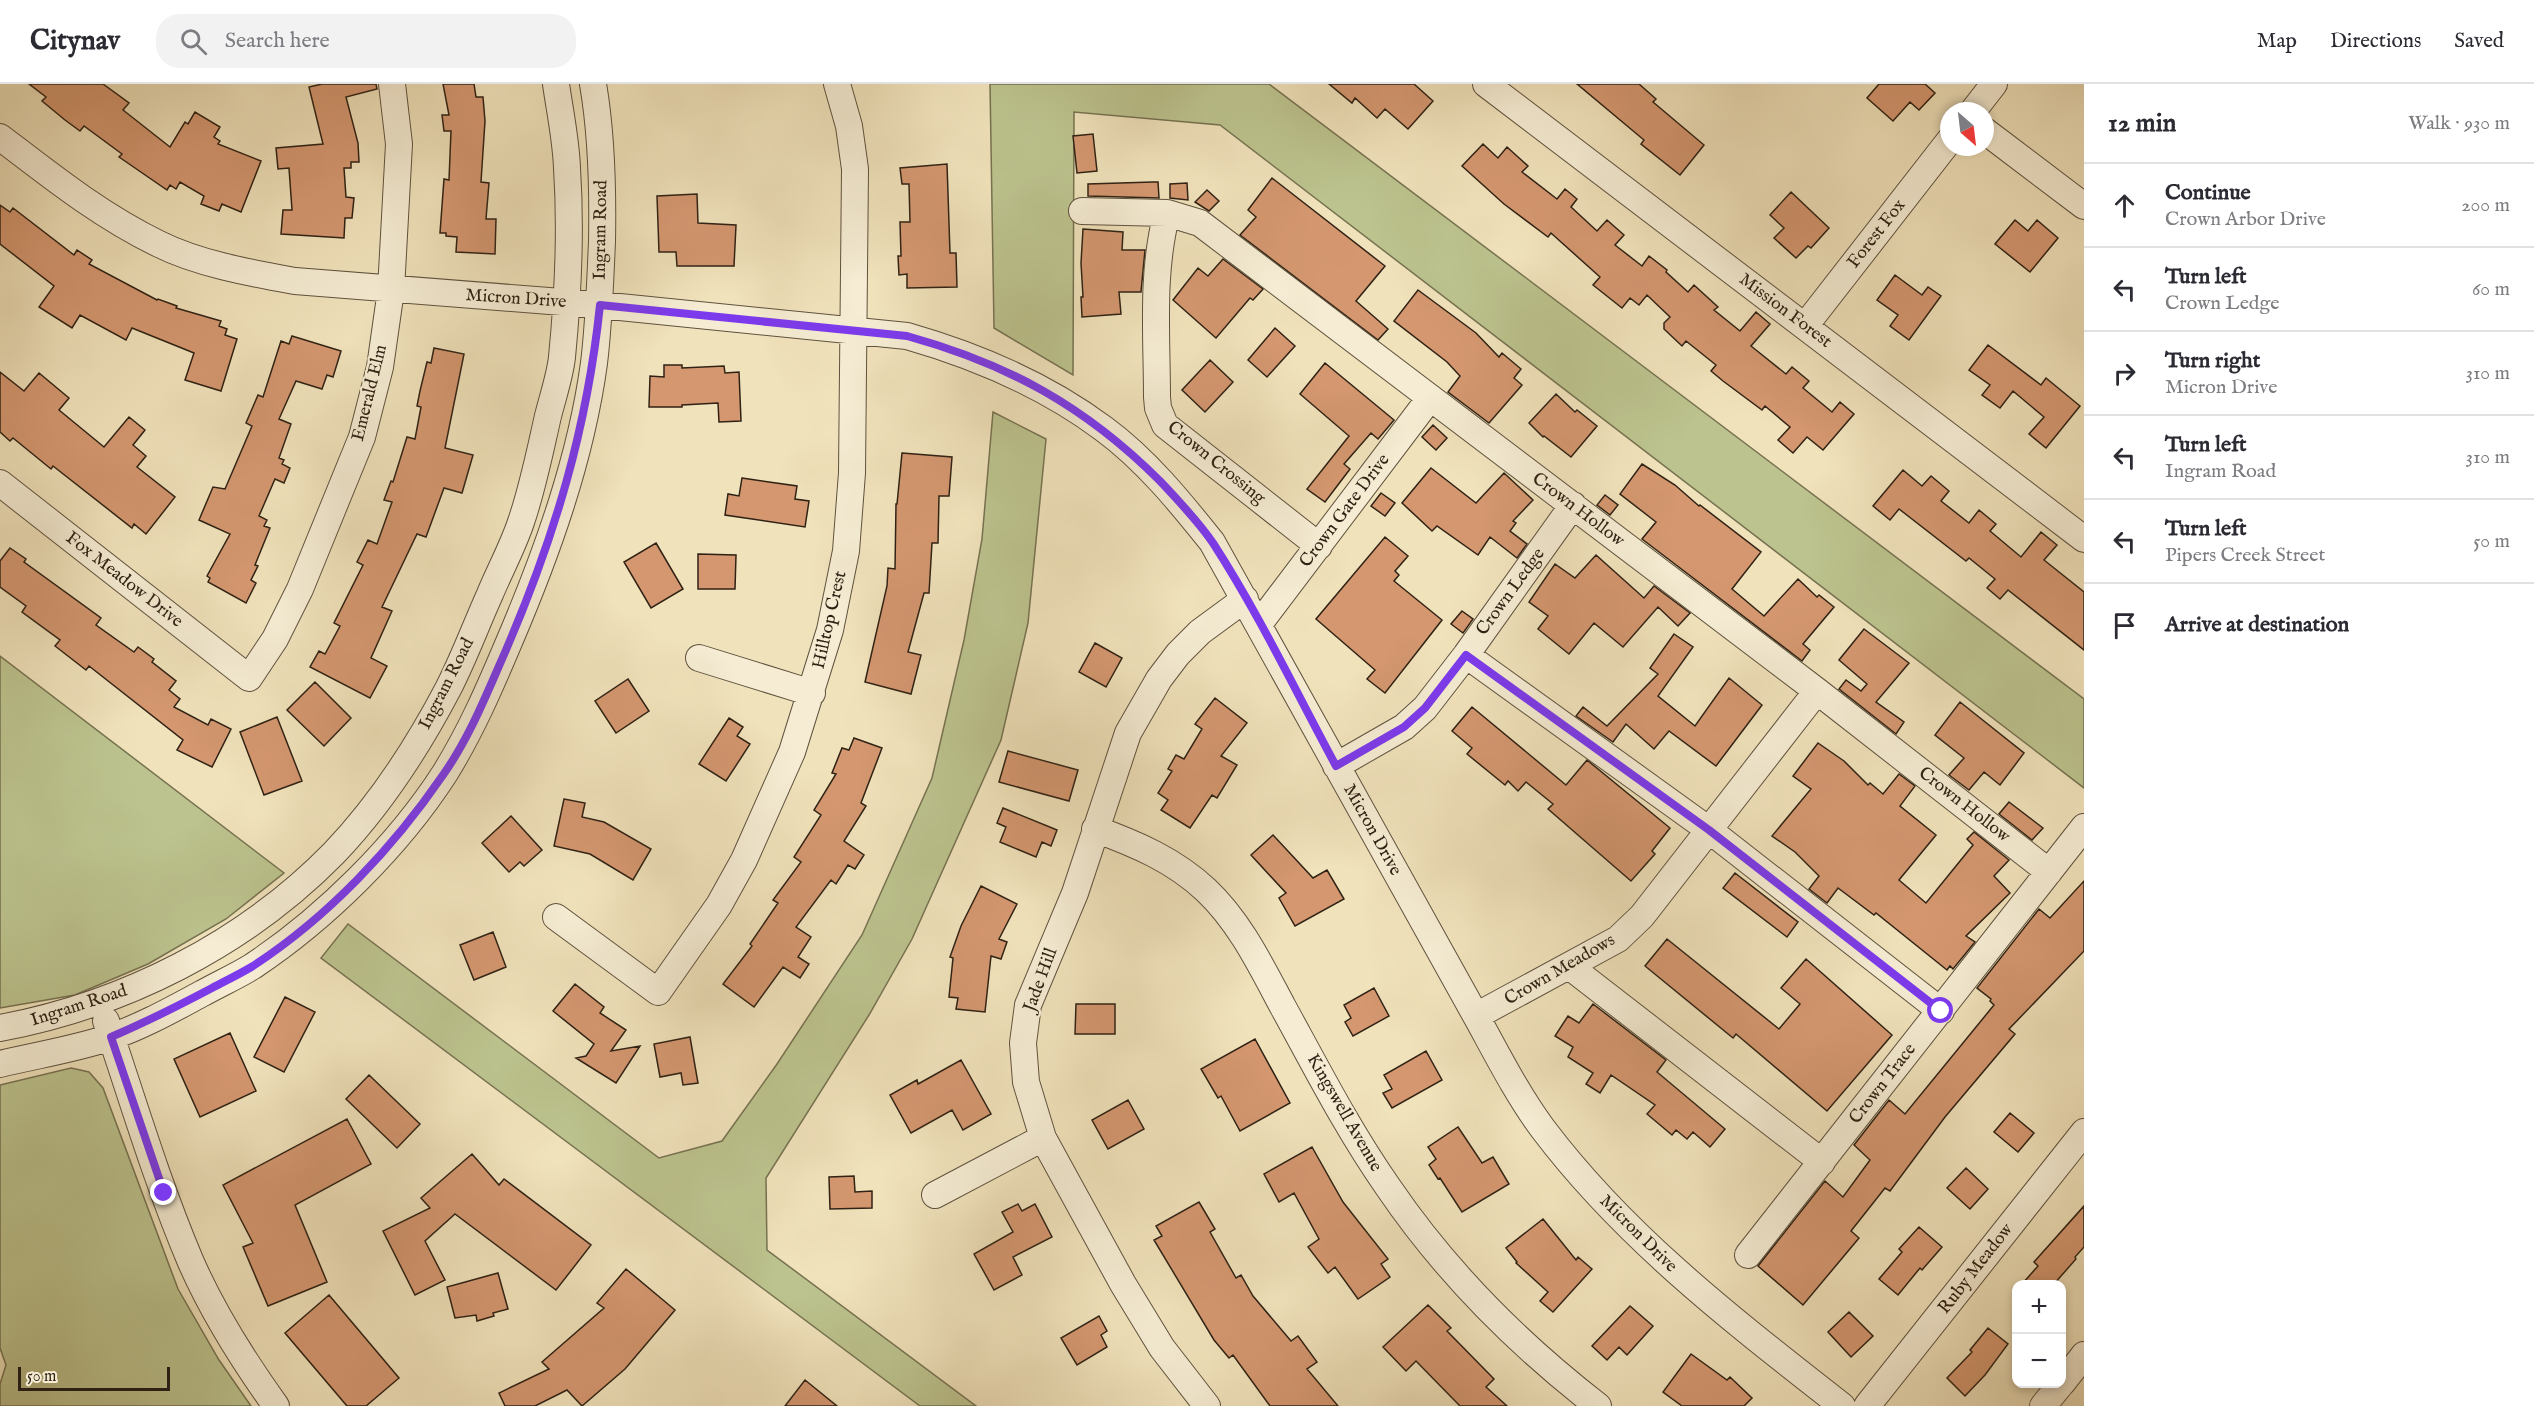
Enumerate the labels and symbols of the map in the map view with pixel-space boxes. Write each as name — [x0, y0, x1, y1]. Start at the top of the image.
north arrow — [1940, 102, 1994, 156]
street label: Ingram Road — [589, 179, 613, 280]
street label: Forest Fox — [1843, 195, 1911, 273]
street label: Mission Forest — [1734, 269, 1836, 353]
street label: Micron Drive — [465, 284, 567, 314]
street label: Emerald Elm — [347, 342, 393, 444]
street label: Crown Crossing — [1162, 416, 1270, 510]
street label: Crown Gate Drive — [1295, 450, 1395, 572]
street label: Crown Hollow — [1527, 468, 1630, 553]
street label: Fox Meadow Drive — [61, 527, 187, 633]
street label: Crown Ledge — [1471, 544, 1551, 640]
street label: Hilltop Crest — [808, 569, 852, 671]
street label: Ingram Road — [414, 634, 480, 734]
street label: Crown Hollow — [1914, 762, 2015, 849]
street label: Micron Drive — [1337, 780, 1407, 880]
street label: Crown Meadows — [1500, 929, 1620, 1011]
street label: Jade Hill — [1018, 945, 1063, 1017]
street label: Ingram Road — [28, 979, 130, 1032]
route start — [1927, 997, 1953, 1023]
street label: Crown Trace — [1844, 1039, 1922, 1129]
street label: Kingswell Avenue — [1301, 1050, 1387, 1176]
route end — [150, 1179, 176, 1205]
street label: Micron Drive — [1594, 1190, 1682, 1278]
street label: Ruby Meadow — [1933, 1218, 2019, 1319]
scale bar — [18, 1364, 170, 1392]

